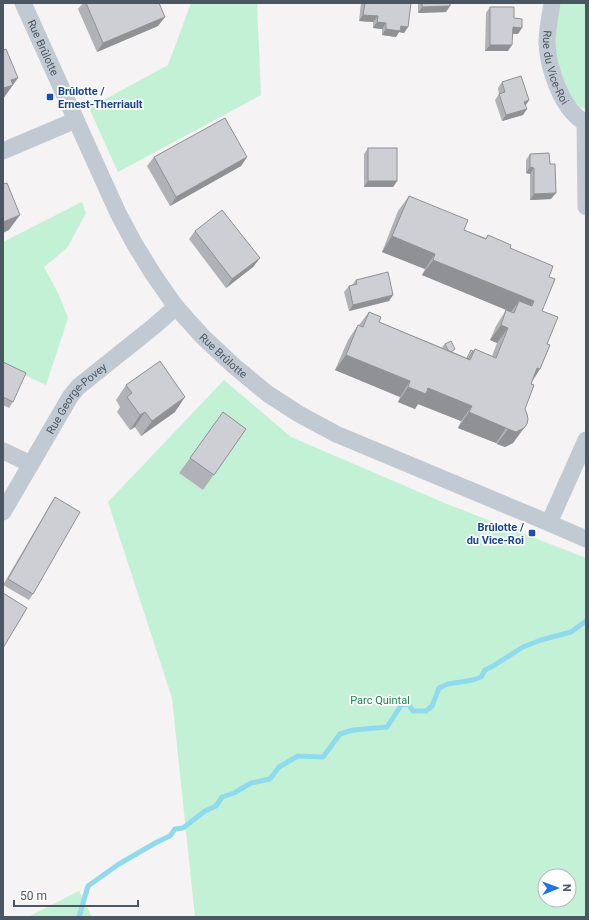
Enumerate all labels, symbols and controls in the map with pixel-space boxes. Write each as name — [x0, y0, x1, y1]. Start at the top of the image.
street label: Rue Brûlotte — [24, 18, 61, 78]
street label: Rue du Vice-Roi — [540, 30, 571, 107]
place label: Brûlotte / Ernest-Therriault — [58, 85, 143, 111]
marker: Brûlotte / Ernest-Therriault — [45, 92, 55, 102]
street label: Rue Brûlotte — [196, 331, 250, 381]
street label: Rue George-Povey — [44, 360, 110, 437]
place label: Brûlotte / du Vice-Roi — [467, 521, 524, 547]
marker: Brûlotte / du Vice-Roi — [527, 528, 537, 538]
park label: Parc Quintal — [350, 694, 410, 707]
north arrow — [537, 868, 577, 908]
scale bar — [14, 882, 138, 908]
text: N — [560, 884, 573, 892]
text: 50 m — [20, 889, 47, 903]

